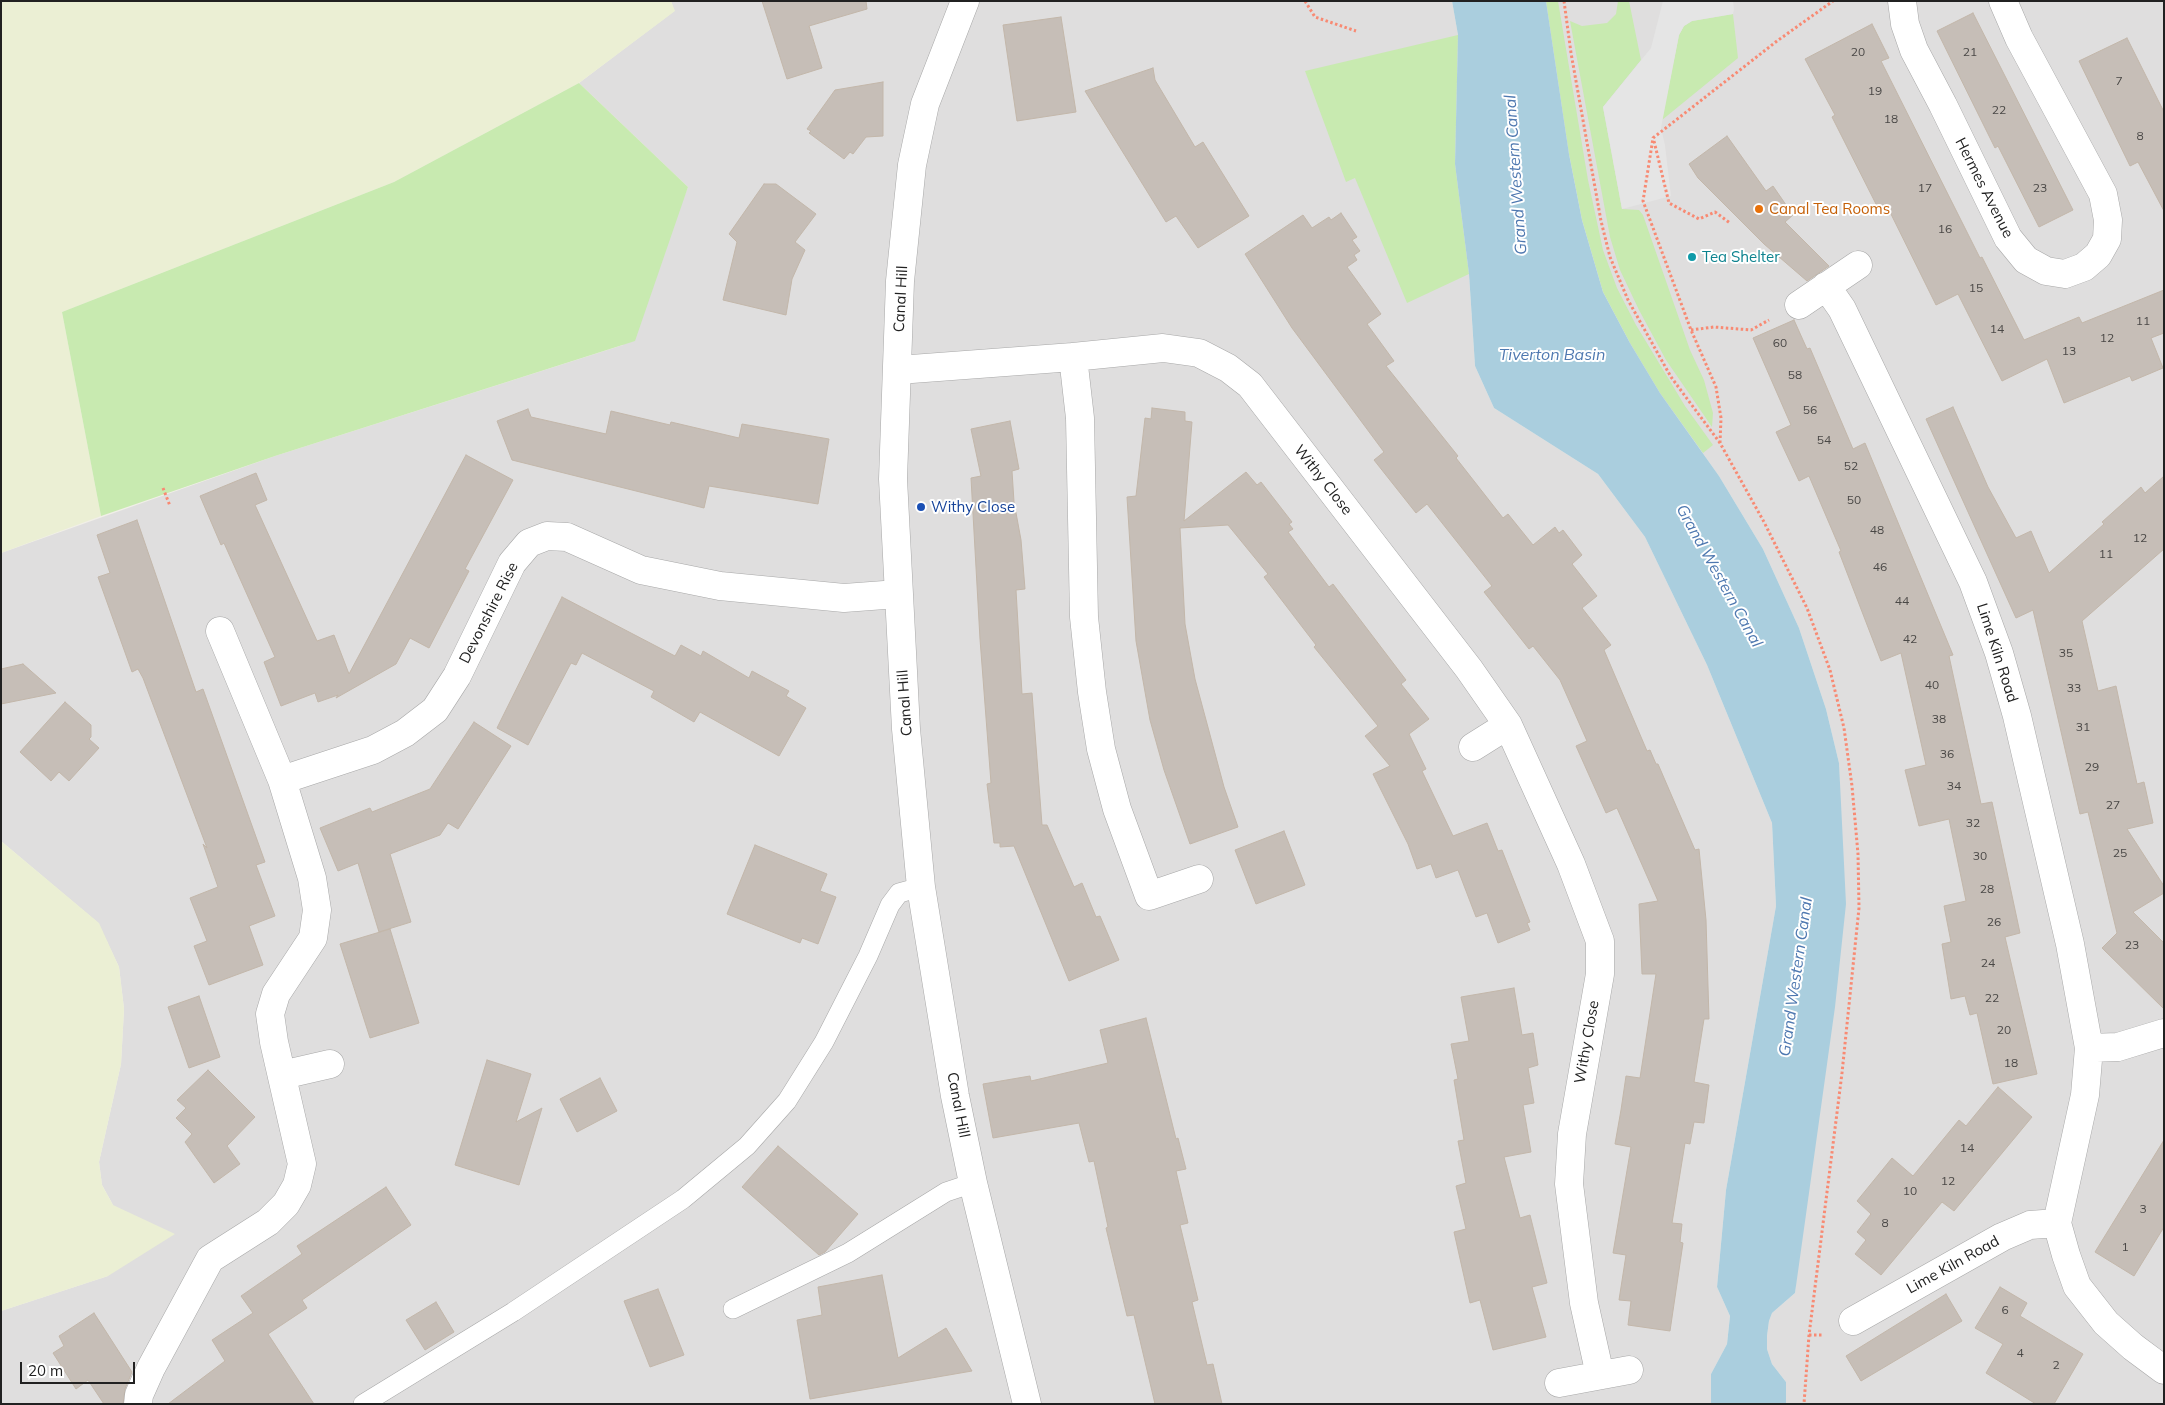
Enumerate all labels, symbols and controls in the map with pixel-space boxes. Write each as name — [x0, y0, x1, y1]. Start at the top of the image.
house number: 20 — [1851, 45, 1865, 59]
house number: 21 — [1963, 45, 1977, 59]
house number: 7 — [2115, 74, 2123, 88]
house number: 19 — [1868, 84, 1882, 98]
water label: Grand Western Canal — [1501, 94, 1531, 256]
house number: 22 — [1992, 103, 2006, 117]
house number: 18 — [1884, 112, 1898, 126]
house number: 8 — [2136, 129, 2144, 143]
street label: Hermes Avenue — [1951, 135, 2017, 241]
house number: 17 — [1918, 181, 1932, 195]
house number: 23 — [2033, 181, 2047, 195]
place label: Canal Tea Rooms — [1769, 200, 1890, 218]
marker: Canal Tea Rooms — [1753, 203, 1765, 215]
house number: 16 — [1938, 222, 1952, 236]
place label: Tea Shelter — [1702, 248, 1780, 266]
marker: Tea Shelter — [1686, 251, 1698, 263]
street label: Canal Hill — [890, 265, 912, 333]
house number: 15 — [1969, 281, 1983, 295]
house number: 11 — [2136, 314, 2150, 328]
house number: 14 — [1990, 322, 2004, 336]
house number: 12 — [2100, 331, 2114, 345]
house number: 60 — [1773, 336, 1787, 350]
house number: 13 — [2062, 344, 2076, 358]
water label: Tiverton Basin — [1499, 345, 1605, 365]
house number: 58 — [1788, 368, 1802, 382]
house number: 56 — [1803, 403, 1817, 417]
house number: 54 — [1817, 433, 1831, 447]
street label: Withy Close — [1290, 441, 1356, 519]
house number: 52 — [1844, 459, 1858, 473]
house number: 50 — [1847, 493, 1861, 507]
place label: Withy Close — [931, 498, 1015, 516]
marker: Withy Close — [915, 501, 927, 513]
water label: Grand Western Canal — [1672, 501, 1766, 651]
house number: 48 — [1870, 523, 1884, 537]
house number: 12 — [2133, 531, 2147, 545]
house number: 11 — [2099, 547, 2113, 561]
street label: Devonshire Rise — [456, 559, 522, 667]
house number: 46 — [1873, 560, 1887, 574]
house number: 44 — [1895, 594, 1909, 608]
street label: Lime Kiln Road — [1973, 601, 2021, 705]
house number: 42 — [1903, 632, 1917, 646]
house number: 35 — [2059, 646, 2073, 660]
street label: Canal Hill — [894, 669, 916, 737]
house number: 40 — [1925, 678, 1939, 692]
house number: 33 — [2067, 681, 2081, 695]
house number: 38 — [1932, 712, 1946, 726]
house number: 31 — [2076, 720, 2090, 734]
house number: 36 — [1940, 747, 1954, 761]
house number: 29 — [2085, 760, 2099, 774]
house number: 34 — [1947, 779, 1961, 793]
house number: 27 — [2106, 798, 2120, 812]
house number: 32 — [1966, 816, 1980, 830]
house number: 25 — [2113, 846, 2127, 860]
house number: 30 — [1973, 849, 1987, 863]
house number: 28 — [1980, 882, 1994, 896]
water label: Grand Western Canal — [1775, 896, 1817, 1058]
house number: 26 — [1987, 915, 2001, 929]
house number: 23 — [2125, 938, 2139, 952]
house number: 24 — [1981, 956, 1995, 970]
house number: 22 — [1985, 991, 1999, 1005]
street label: Withy Close — [1571, 999, 1603, 1085]
house number: 20 — [1997, 1023, 2011, 1037]
house number: 18 — [2004, 1056, 2018, 1070]
street label: Canal Hill — [943, 1071, 973, 1139]
house number: 14 — [1960, 1141, 1974, 1155]
house number: 12 — [1941, 1174, 1955, 1188]
house number: 10 — [1903, 1184, 1917, 1198]
house number: 3 — [2139, 1202, 2147, 1216]
house number: 8 — [1881, 1216, 1889, 1230]
street label: Lime Kiln Road — [1904, 1232, 2002, 1298]
house number: 1 — [2121, 1240, 2129, 1254]
house number: 6 — [2001, 1303, 2009, 1317]
house number: 4 — [2016, 1346, 2024, 1360]
scale bar — [22, 1352, 138, 1384]
house number: 2 — [2052, 1358, 2060, 1372]
text: 20 m — [28, 1361, 63, 1380]

